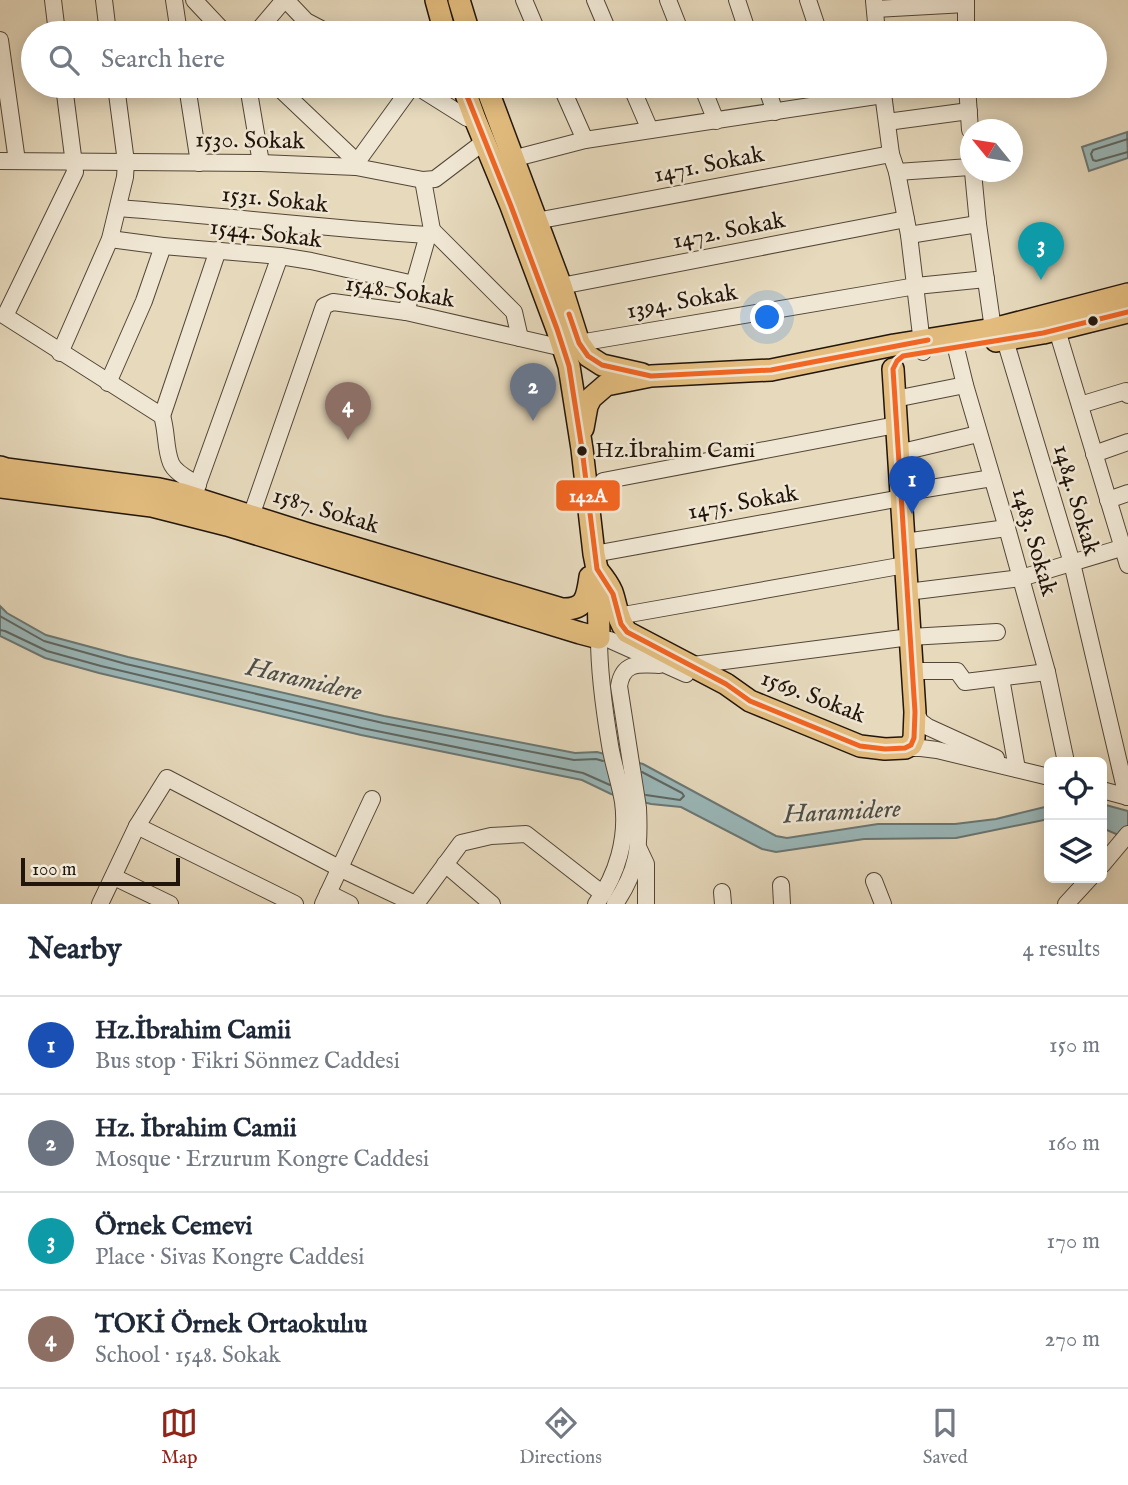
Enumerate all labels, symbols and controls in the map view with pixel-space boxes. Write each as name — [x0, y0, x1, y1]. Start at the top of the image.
search box — [21, 21, 1107, 98]
icon: search — [45, 41, 83, 79]
text: Search here — [101, 43, 225, 76]
north arrow — [960, 119, 1023, 182]
street label: 1530. Sokak — [195, 125, 305, 157]
street label: 1471. Sokak — [651, 139, 767, 191]
street label: 1531. Sokak — [220, 179, 330, 221]
street label: 1472. Sokak — [670, 205, 788, 257]
street label: 1544. Sokak — [208, 212, 324, 256]
pin: 3 — [1018, 222, 1064, 280]
street label: 1548. Sokak — [343, 268, 457, 316]
street label: 1394. Sokak — [624, 277, 740, 327]
your location — [750, 300, 784, 334]
unlabelled marker — [1086, 314, 1100, 328]
pin: 2 — [510, 363, 556, 421]
pin: 4 — [325, 382, 371, 440]
place label: Hz.İbrahim Cami — [595, 437, 755, 465]
street label: 1484. Sokak — [1045, 441, 1107, 559]
marker: Hz.İbrahim Cami — [575, 444, 589, 458]
pin: 1 — [889, 456, 935, 514]
street label: 1475. Sokak — [685, 478, 801, 528]
line badge: 142A — [555, 479, 621, 512]
street label: 1587. Sokak — [269, 480, 383, 542]
text: 142A — [569, 485, 608, 509]
street label: 1483. Sokak — [1004, 485, 1064, 600]
water label: Haramidere — [242, 650, 365, 709]
street label: 1569. Sokak — [756, 663, 870, 731]
map controls — [1044, 757, 1107, 883]
button: locate — [1044, 757, 1107, 820]
water label: Haramidere — [781, 792, 902, 832]
button: layers — [1044, 820, 1107, 883]
scale bar — [21, 855, 180, 887]
text: 100 m — [32, 858, 76, 882]
text: Nearby — [28, 931, 121, 969]
text: 4 results — [1022, 935, 1100, 964]
text: Hz.İbrahim Camii — [95, 1014, 291, 1047]
text: 1 — [47, 1031, 55, 1060]
text: 150 m — [1049, 1031, 1100, 1060]
text: Bus stop · Fikri Sönmez Caddesi — [95, 1047, 400, 1076]
text: Hz. İbrahim Camii — [95, 1112, 297, 1145]
text: 2 — [46, 1129, 56, 1158]
text: 160 m — [1048, 1129, 1100, 1158]
text: Mosque · Erzurum Kongre Caddesi — [95, 1145, 429, 1174]
text: Örnek Cemevi — [95, 1210, 252, 1243]
text: 3 — [47, 1227, 55, 1256]
text: 170 m — [1047, 1227, 1100, 1256]
text: Place · Sivas Kongre Caddesi — [95, 1243, 364, 1272]
text: TOKİ Örnek Ortaokulıu — [95, 1308, 367, 1341]
text: 4 — [45, 1325, 57, 1354]
text: 270 m — [1045, 1325, 1100, 1354]
text: School · 1548. Sokak — [95, 1341, 281, 1370]
tab: Map — [160, 1404, 198, 1470]
tab: Directions — [519, 1404, 602, 1470]
tab: Saved — [923, 1404, 968, 1470]

